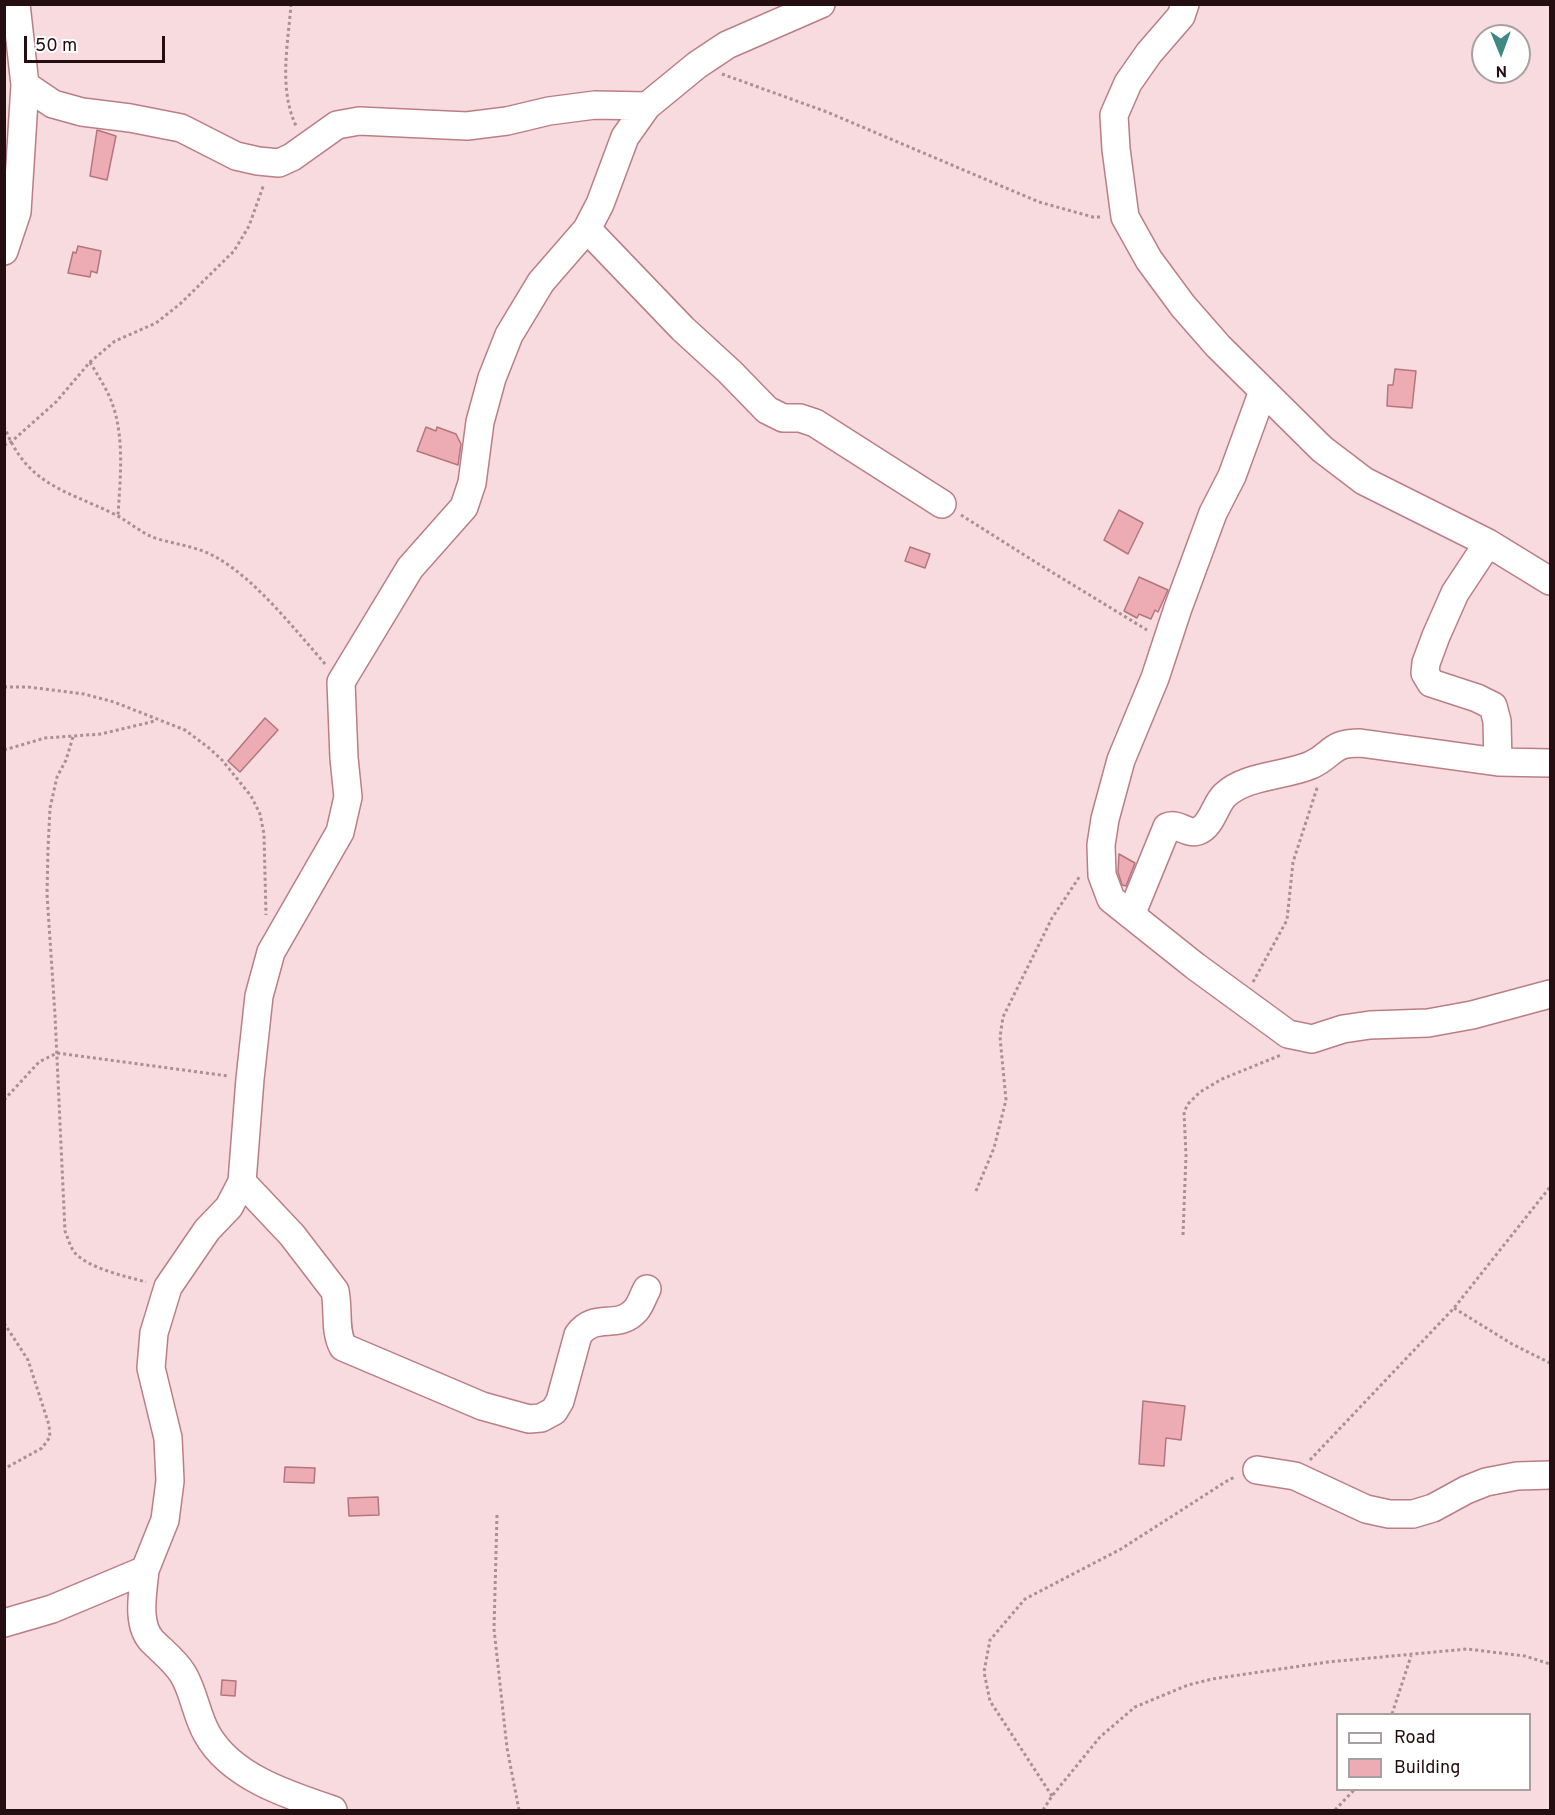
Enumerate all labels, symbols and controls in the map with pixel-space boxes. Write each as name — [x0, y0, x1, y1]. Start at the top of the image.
scale bar — [27, 24, 168, 62]
north arrow — [1471, 24, 1531, 84]
text: 50 m — [35, 35, 77, 58]
text: N — [1495, 60, 1507, 80]
legend — [1336, 1713, 1531, 1791]
text: Road — [1394, 1727, 1436, 1750]
text: Building — [1394, 1757, 1460, 1780]

